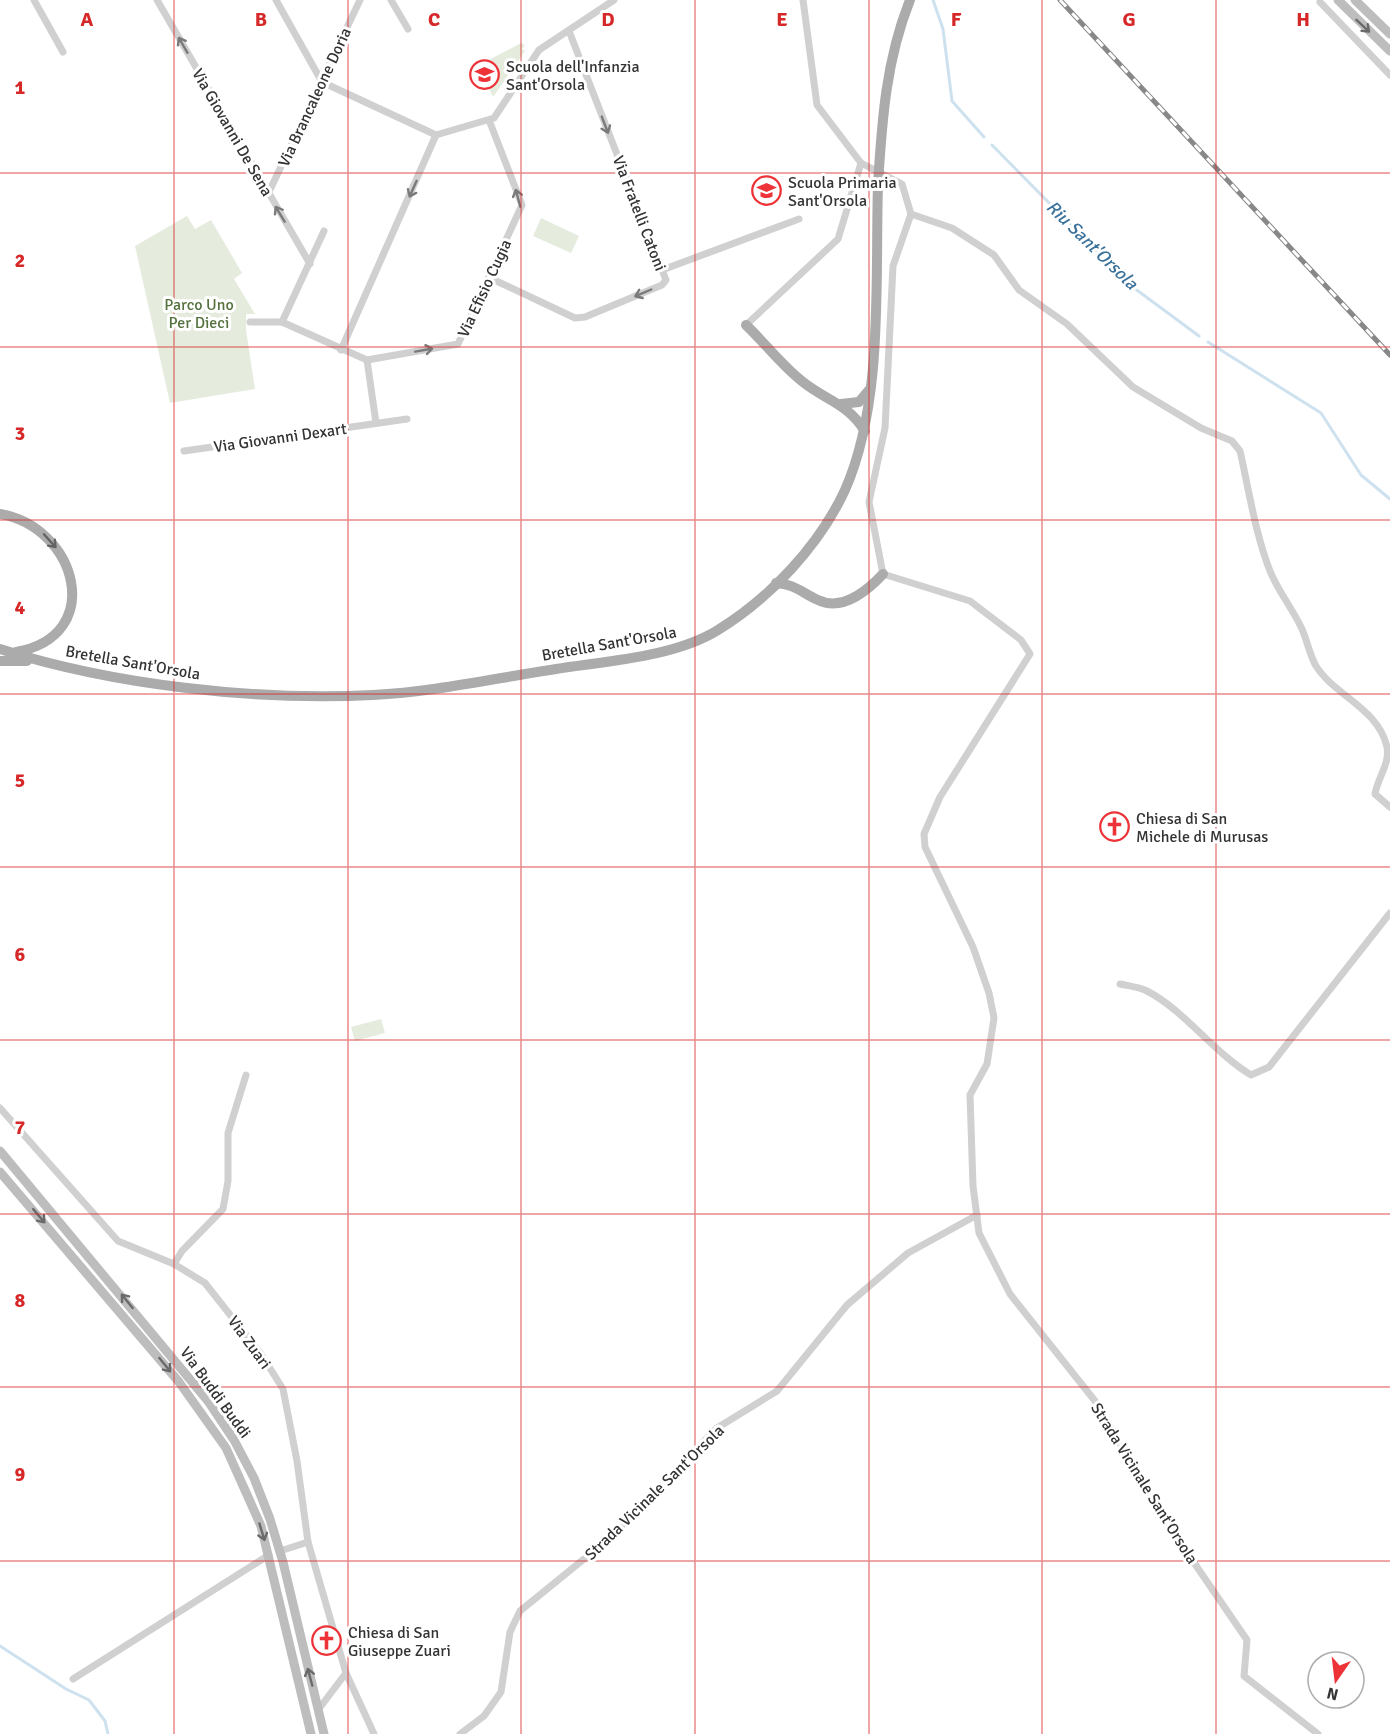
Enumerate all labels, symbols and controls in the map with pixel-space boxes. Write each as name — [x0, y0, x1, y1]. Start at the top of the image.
text: A — [81, 7, 94, 32]
text: B — [255, 7, 267, 32]
text: C — [428, 7, 440, 32]
text: D — [601, 7, 615, 32]
text: E — [776, 7, 788, 32]
text: F — [951, 7, 962, 32]
text: G — [1122, 7, 1136, 32]
text: H — [1296, 7, 1310, 32]
one-way arrow — [1355, 19, 1370, 33]
street label: Via Brancaleone Doria — [274, 25, 356, 170]
one-way arrow — [176, 37, 188, 54]
place label: Scuola dell'Infanzia Sant'Orsola — [506, 57, 640, 95]
school or university icon: Scuola dell'Infanzia Sant'Orsola — [469, 59, 501, 91]
street label: Via Giovanni De Sena — [187, 65, 277, 200]
text: 1 — [15, 75, 26, 100]
one-way arrow — [600, 115, 611, 133]
street label: Via Fratelli Catoni — [608, 153, 670, 274]
place label: Scuola Primaria Sant'Orsola — [788, 173, 897, 211]
school or university icon: Scuola Primaria Sant'Orsola — [751, 175, 783, 207]
one-way arrow — [406, 179, 418, 197]
one-way arrow — [512, 189, 523, 208]
water label: Riu Sant'Orsola — [1042, 196, 1143, 295]
one-way arrow — [273, 206, 285, 223]
street label: Via Efisio Cugia — [453, 236, 516, 341]
text: 2 — [15, 248, 25, 273]
one-way arrow — [634, 288, 653, 299]
park label: Parco Uno Per Dieci — [164, 295, 234, 333]
one-way arrow — [414, 344, 433, 355]
street label: Via Giovanni Dexart — [212, 419, 348, 457]
text: 3 — [15, 421, 25, 446]
one-way arrow — [43, 533, 57, 548]
text: 4 — [15, 595, 26, 620]
street label: Bretella Sant'Orsola — [540, 622, 678, 666]
street label: Bretella Sant'Orsola — [64, 641, 202, 685]
text: 5 — [15, 768, 25, 793]
place label: Chiesa di San Michele di Murusas — [1136, 809, 1268, 847]
church icon: Chiesa di San Michele di Murusas — [1099, 811, 1131, 843]
text: 6 — [15, 942, 26, 967]
text: 7 — [15, 1115, 26, 1140]
one-way arrow — [32, 1208, 46, 1223]
text: 8 — [15, 1288, 26, 1313]
one-way arrow — [120, 1293, 133, 1309]
street label: Via Zuari — [223, 1312, 275, 1373]
street label: Via Buddi Buddi — [175, 1343, 255, 1442]
one-way arrow — [158, 1357, 172, 1372]
street label: Strada Vicinale Sant'Orsola — [1086, 1399, 1202, 1568]
street label: Strada Vicinale Sant'Orsola — [581, 1421, 729, 1565]
text: 9 — [15, 1462, 26, 1487]
one-way arrow — [257, 1522, 268, 1541]
place label: Chiesa di San Giuseppe Zuari — [348, 1623, 451, 1661]
church icon: Chiesa di San Giuseppe Zuari — [311, 1625, 343, 1657]
north arrow — [1306, 1650, 1366, 1710]
one-way arrow — [303, 1668, 315, 1687]
text: N — [1325, 1683, 1340, 1705]

